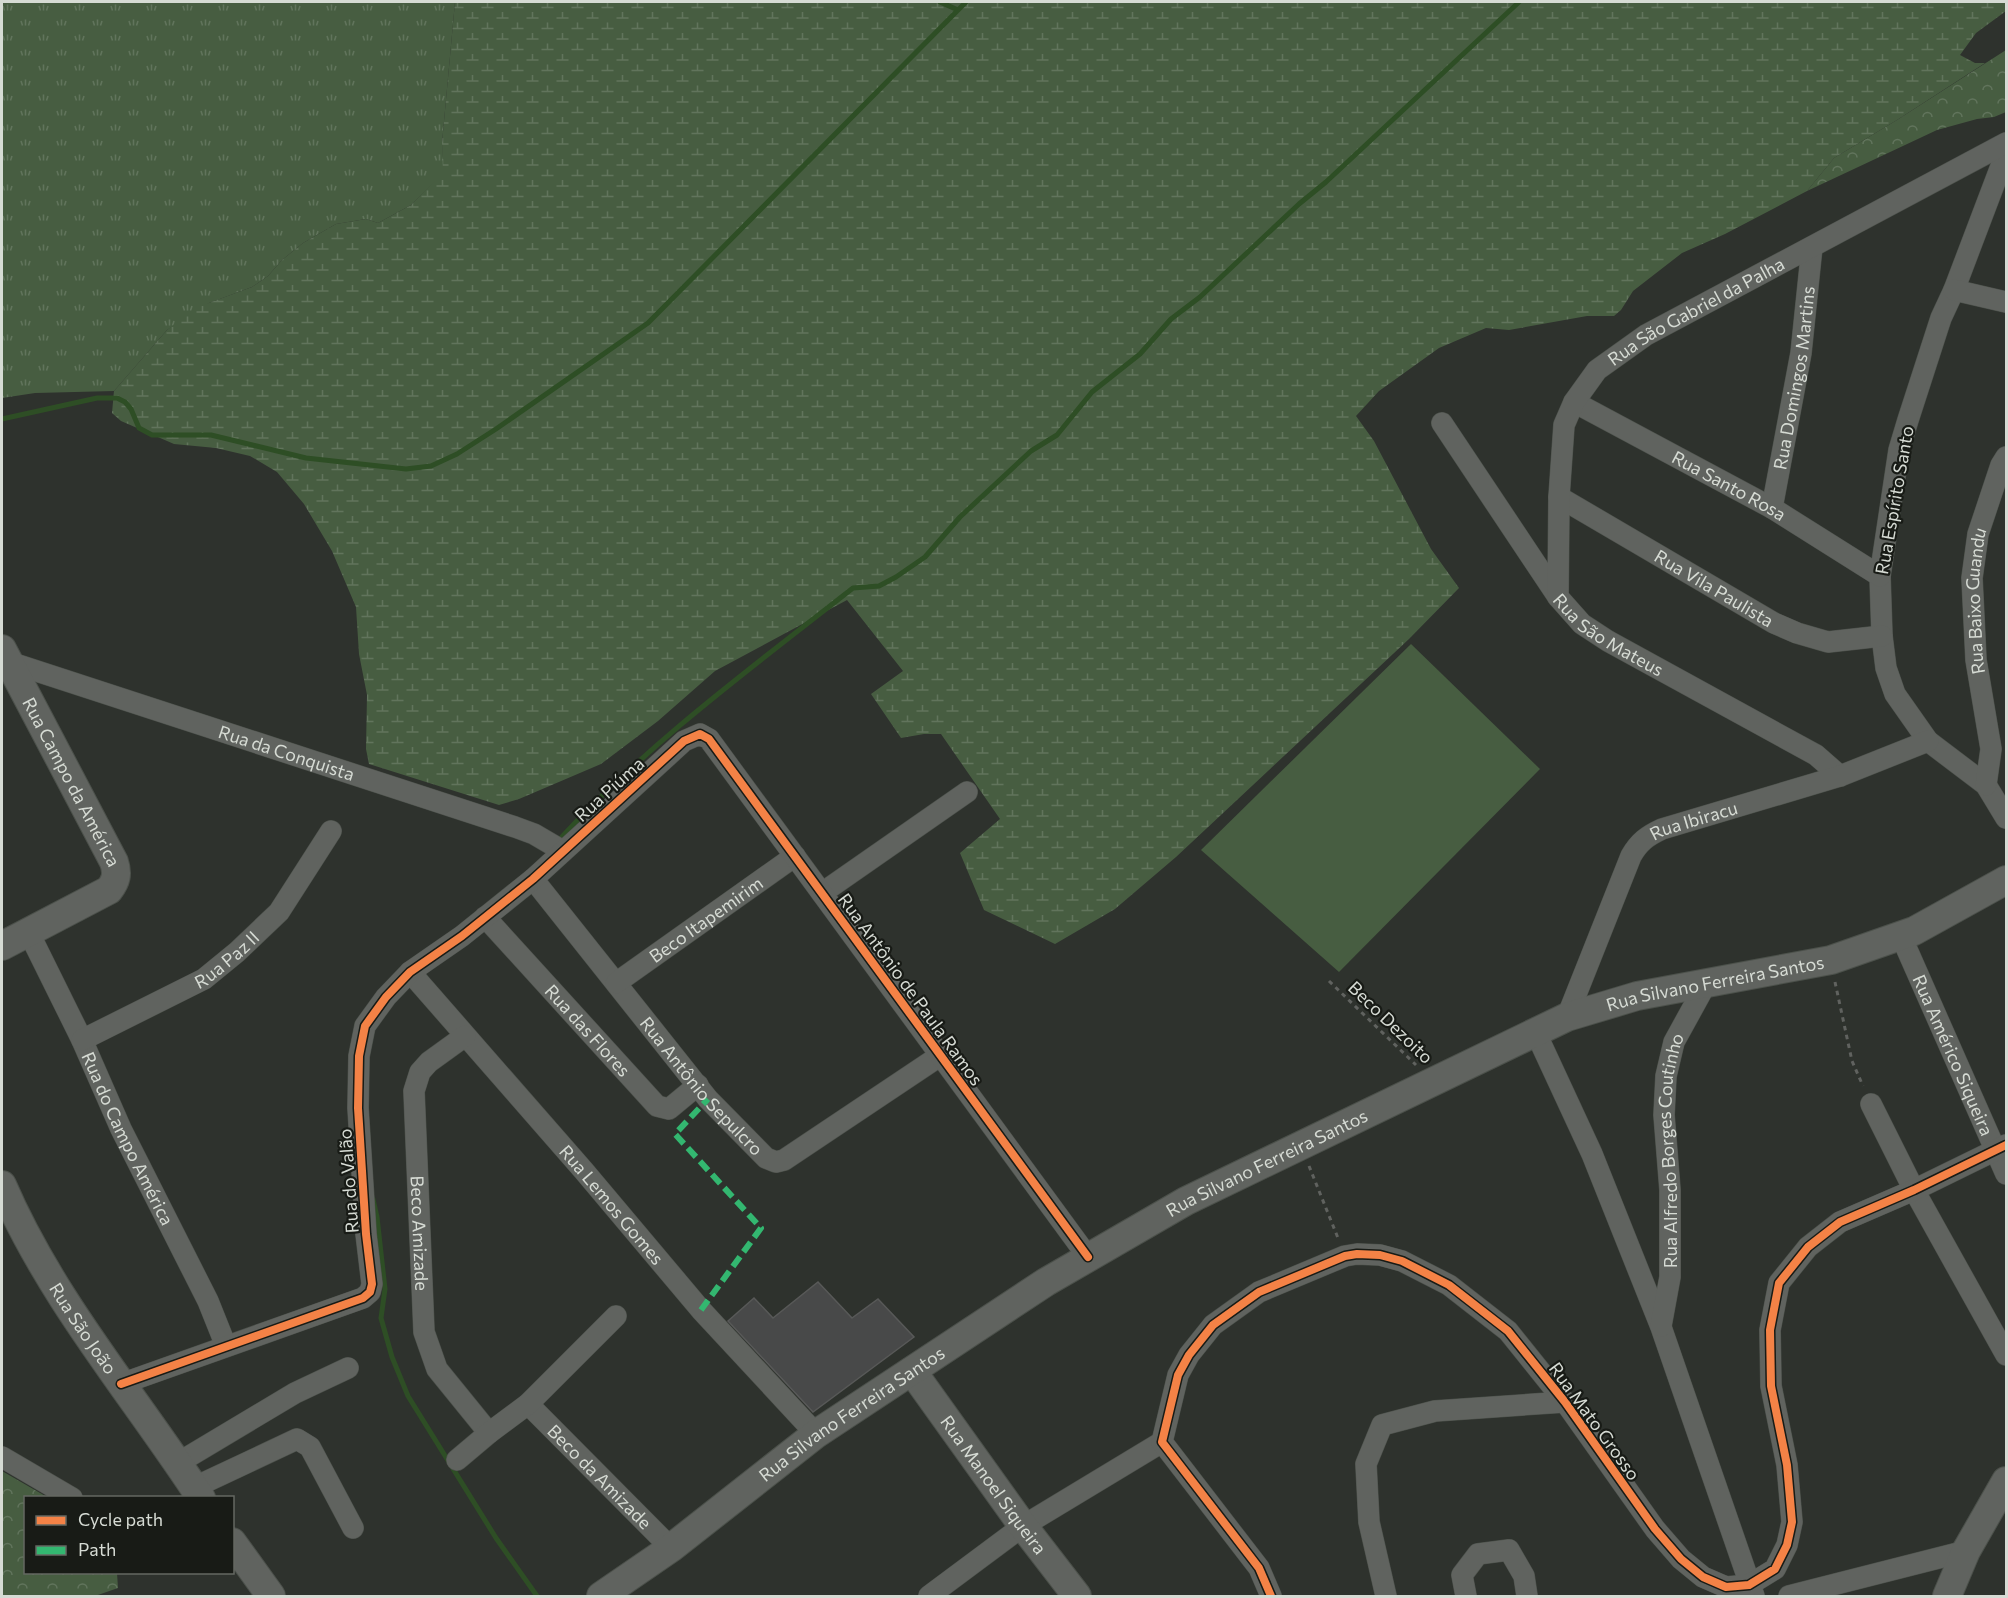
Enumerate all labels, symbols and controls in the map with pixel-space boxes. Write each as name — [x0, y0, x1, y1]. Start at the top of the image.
street label: Rua São Gabriel da Palha — [1603, 252, 1788, 370]
street label: Rua Domingos Martins — [1768, 285, 1819, 472]
street label: Rua Espírito Santo — [1870, 424, 1918, 576]
street label: Rua Santo Rosa — [1668, 446, 1790, 525]
street label: Rua Baixo Guandu — [1961, 524, 1991, 676]
street label: Rua Vila Paulista — [1651, 545, 1778, 631]
street label: Rua São Mateus — [1549, 589, 1668, 680]
street label: Rua Campo da América — [18, 693, 125, 870]
street label: Rua da Conquista — [216, 720, 357, 785]
street label: Rua Piúma — [570, 752, 648, 826]
street label: Rua Ibiracu — [1646, 796, 1740, 844]
street label: Beco Itapemirim — [645, 872, 767, 967]
street label: Rua Antônio de Paula Ramos — [834, 889, 988, 1089]
street label: Rua Paz II — [191, 926, 263, 993]
street label: Rua Silvano Ferreira Santos — [1603, 951, 1826, 1016]
street label: Rua Américo Siqueira — [1908, 971, 1999, 1139]
street label: Beco Dezoito — [1344, 976, 1438, 1068]
street label: Rua das Flores — [541, 980, 635, 1081]
street label: Rua Antônio Sepulcro — [636, 1012, 768, 1160]
street label: Rua Alfredo Borges Coutinho — [1653, 1028, 1688, 1268]
street label: Rua do Campo América — [77, 1048, 179, 1229]
street label: Rua Silvano Ferreira Santos — [1162, 1104, 1371, 1221]
street label: Rua do Valão — [333, 1128, 363, 1234]
street label: Rua Lemos Gomes — [555, 1140, 669, 1269]
street label: Beco Amizade — [407, 1175, 433, 1291]
street label: Rua São João — [45, 1279, 122, 1378]
street label: Rua Silvano Ferreira Santos — [754, 1341, 948, 1486]
street label: Rua Mato Grosso — [1545, 1358, 1645, 1484]
street label: Rua Manoel Siqueira — [936, 1411, 1052, 1558]
street label: Beco da Amizade — [543, 1419, 657, 1533]
legend — [24, 1496, 234, 1574]
text: Cycle path — [78, 1508, 163, 1530]
text: Path — [78, 1538, 116, 1560]

